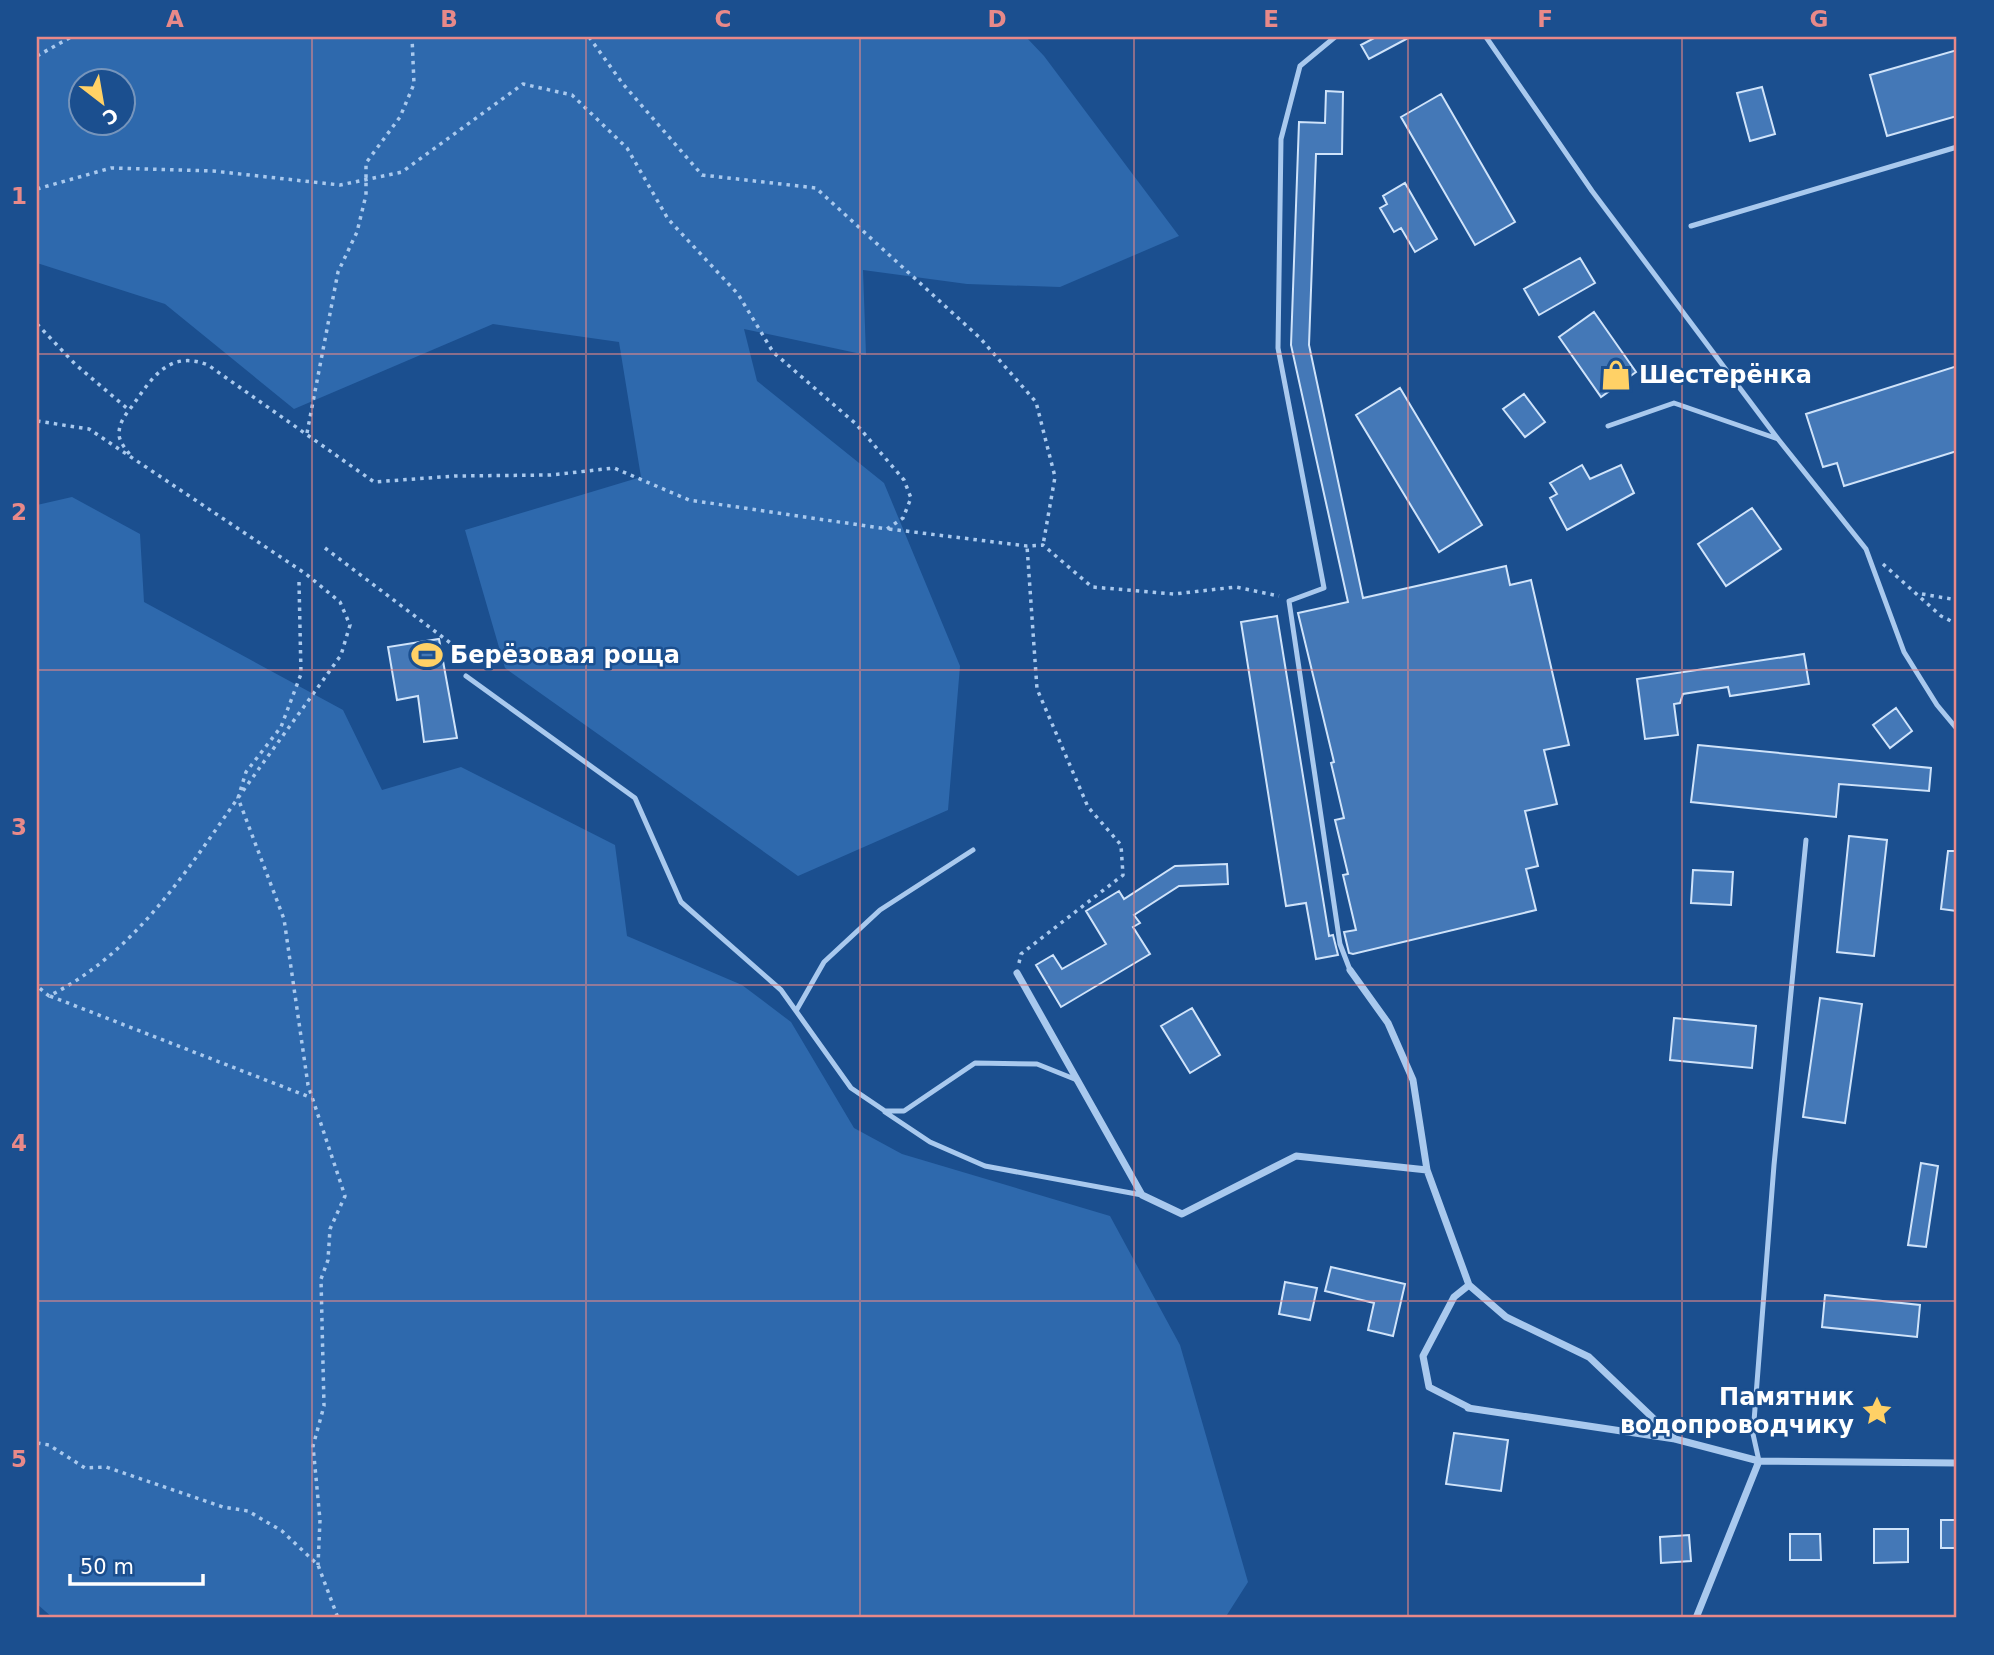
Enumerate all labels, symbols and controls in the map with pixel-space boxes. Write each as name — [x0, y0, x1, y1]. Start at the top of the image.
text: A — [166, 6, 184, 32]
text: B — [440, 6, 458, 32]
text: C — [715, 6, 731, 32]
text: D — [987, 6, 1007, 32]
text: E — [1263, 6, 1279, 32]
text: F — [1537, 6, 1553, 32]
text: G — [1810, 6, 1828, 32]
north arrow — [66, 66, 136, 136]
text: С — [99, 104, 122, 130]
text: 1 — [11, 183, 27, 209]
shop icon: Шестерёнка — [1599, 358, 1633, 392]
place label: Шестерёнка — [1639, 361, 1812, 389]
text: 2 — [11, 499, 27, 525]
sports icon: Берёзовая роща — [410, 638, 444, 672]
place label: Берёзовая роща — [450, 641, 680, 669]
text: 3 — [11, 814, 27, 840]
text: 4 — [11, 1130, 27, 1156]
place label: Памятник водопроводчику — [1620, 1383, 1854, 1439]
place icon: Памятник водопроводчику — [1860, 1394, 1894, 1428]
text: 5 — [11, 1446, 27, 1472]
scale bar — [70, 1543, 203, 1587]
text: 50 m — [80, 1555, 134, 1579]

